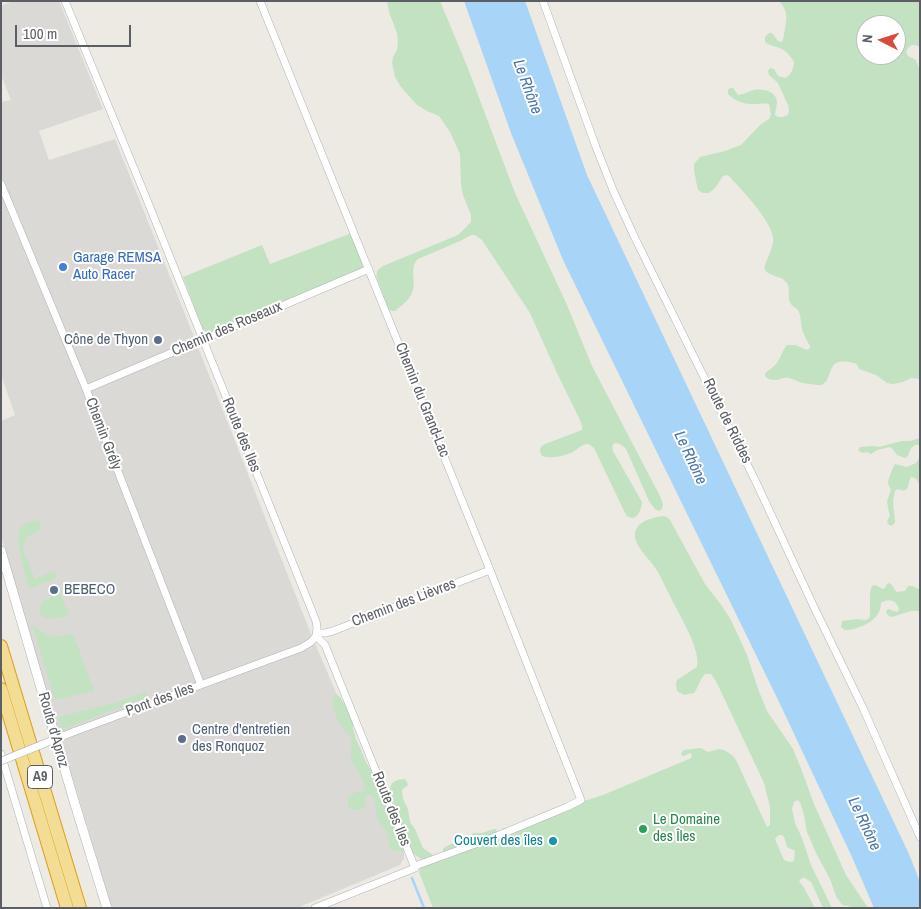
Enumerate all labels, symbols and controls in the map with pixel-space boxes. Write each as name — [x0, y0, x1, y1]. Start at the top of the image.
scale bar — [18, 15, 134, 47]
north arrow — [856, 15, 906, 65]
text: 100 m — [23, 23, 57, 44]
text: N — [858, 34, 876, 44]
water label: Le Rhône — [508, 57, 546, 117]
place label: Garage REMSA Auto Racer — [73, 249, 161, 284]
marker: Garage REMSA Auto Racer — [57, 261, 69, 273]
street label: Chemin des Roseaux — [169, 298, 285, 360]
place label: Cône de Thyon — [64, 331, 148, 349]
marker: Cône de Thyon — [152, 334, 164, 346]
street label: Chemin du Grand-Lac — [391, 340, 453, 460]
street label: Route de Riddes — [699, 376, 755, 466]
street label: Chemin Grély — [81, 395, 125, 473]
street label: Route des Iles — [218, 395, 264, 475]
water label: Le Rhône — [669, 428, 711, 488]
street label: Chemin des Lièvres — [349, 575, 459, 631]
place label: BEBECO — [64, 581, 115, 599]
marker: BEBECO — [48, 584, 60, 596]
street label: Pont des Iles — [124, 679, 196, 721]
street label: Route d'Aproz — [34, 690, 72, 770]
place label: Centre d'entretien des Ronquoz — [192, 721, 290, 756]
marker: Centre d'entretien des Ronquoz — [176, 733, 188, 745]
road number: A9 — [28, 766, 52, 789]
street label: Route des Iles — [368, 769, 414, 849]
water label: Le Rhône — [843, 794, 885, 854]
place label: Le Domaine des Îles — [653, 811, 720, 846]
marker: Le Domaine des Îles — [637, 823, 649, 835]
place label: Couvert des îles — [454, 832, 543, 850]
marker: Couvert des îles — [547, 835, 559, 847]

